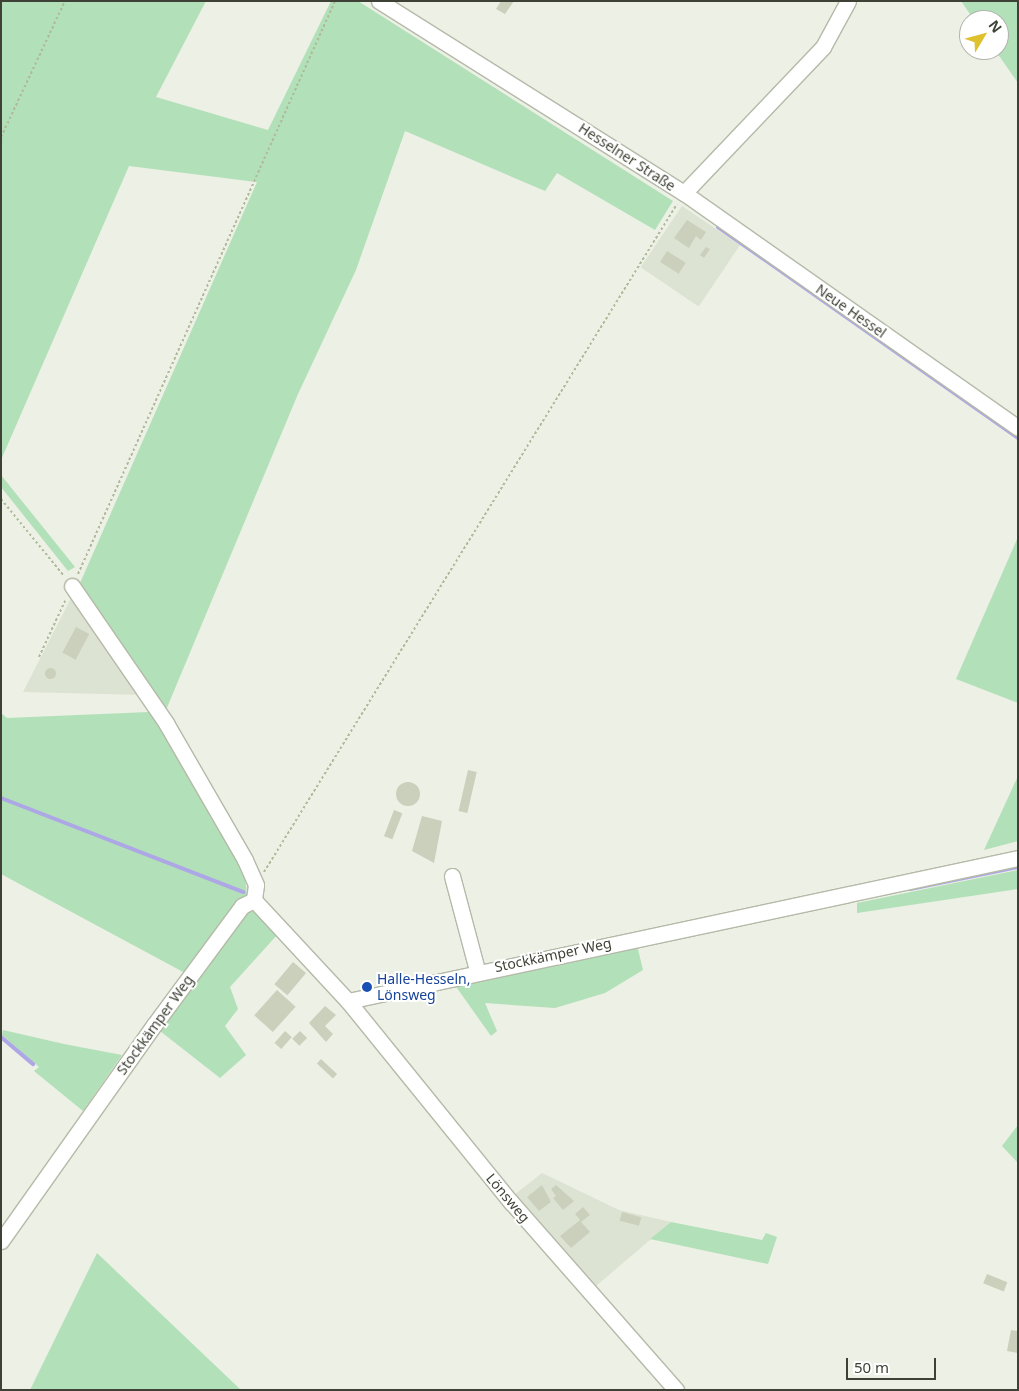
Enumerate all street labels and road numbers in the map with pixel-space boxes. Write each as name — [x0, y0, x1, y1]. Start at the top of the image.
street label: Hesselner Straße — [575, 119, 679, 195]
street label: Neue Hessel — [813, 281, 889, 341]
street label: Stockkämper Weg — [493, 934, 613, 976]
street label: Stockkämper Weg — [113, 972, 197, 1078]
street label: Lönsweg — [483, 1170, 533, 1226]

